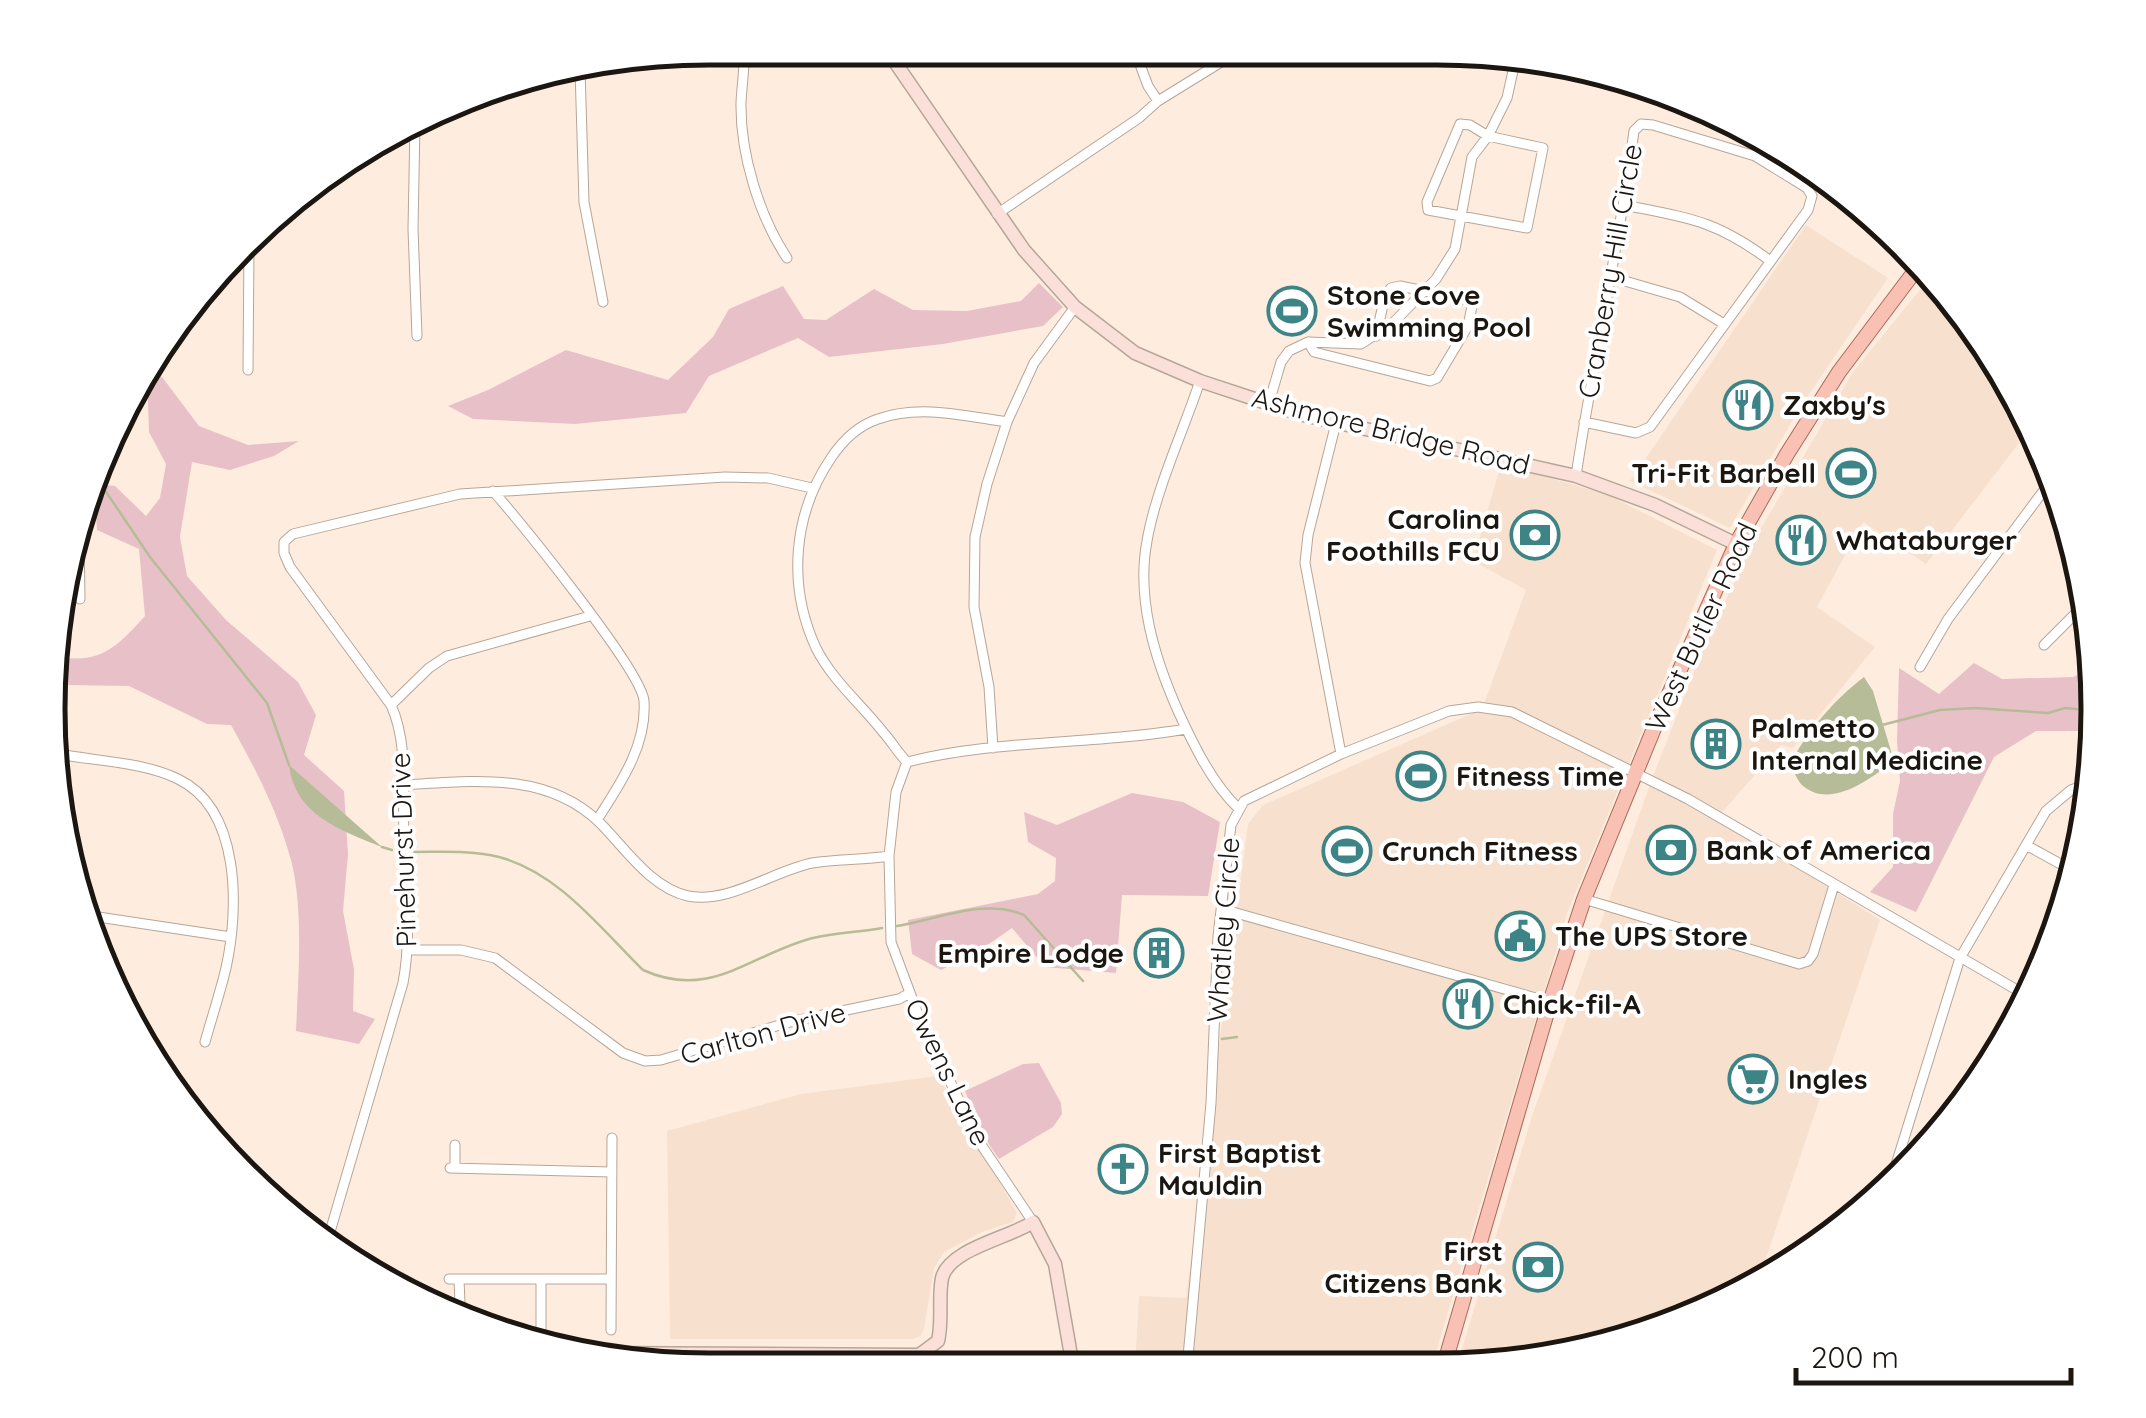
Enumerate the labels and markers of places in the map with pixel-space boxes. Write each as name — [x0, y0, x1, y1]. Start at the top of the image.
place label: Stone Cove Swimming Pool — [1327, 277, 1532, 344]
sports icon: Stone Cove Swimming Pool — [1266, 285, 1318, 337]
restaurant icon: Zaxby's — [1722, 379, 1774, 431]
place label: Zaxby's — [1783, 387, 1886, 422]
sports icon: Tri-Fit Barbell — [1825, 447, 1877, 499]
place label: Tri-Fit Barbell — [1631, 455, 1816, 490]
place label: Carolina Foothills FCU — [1326, 501, 1500, 568]
bank icon: Carolina Foothills FCU — [1509, 509, 1561, 561]
restaurant icon: Whataburger — [1775, 514, 1827, 566]
place label: Whataburger — [1836, 522, 2017, 557]
place label: Palmetto Internal Medicine — [1751, 710, 1983, 777]
building icon: Palmetto Internal Medicine — [1690, 718, 1742, 770]
sports icon: Fitness Time — [1395, 750, 1447, 802]
place label: Fitness Time — [1456, 758, 1624, 793]
bank icon: Bank of America — [1645, 824, 1697, 876]
sports icon: Crunch Fitness — [1321, 825, 1373, 877]
place label: Bank of America — [1706, 832, 1931, 867]
place label: Crunch Fitness — [1382, 833, 1578, 868]
public building icon: The UPS Store — [1494, 910, 1546, 962]
place label: The UPS Store — [1555, 918, 1748, 953]
building icon: Empire Lodge — [1133, 927, 1185, 979]
place label: Empire Lodge — [937, 935, 1124, 970]
restaurant icon: Chick-fil-A — [1442, 978, 1494, 1030]
place label: Chick-fil-A — [1503, 986, 1641, 1021]
supermarket icon: Ingles — [1727, 1053, 1779, 1105]
place label: Ingles — [1788, 1061, 1868, 1096]
place label: First Baptist Mauldin — [1158, 1135, 1322, 1202]
church icon: First Baptist Mauldin — [1097, 1143, 1149, 1195]
place label: First Citizens Bank — [1324, 1233, 1503, 1300]
bank icon: First Citizens Bank — [1512, 1241, 1564, 1293]

